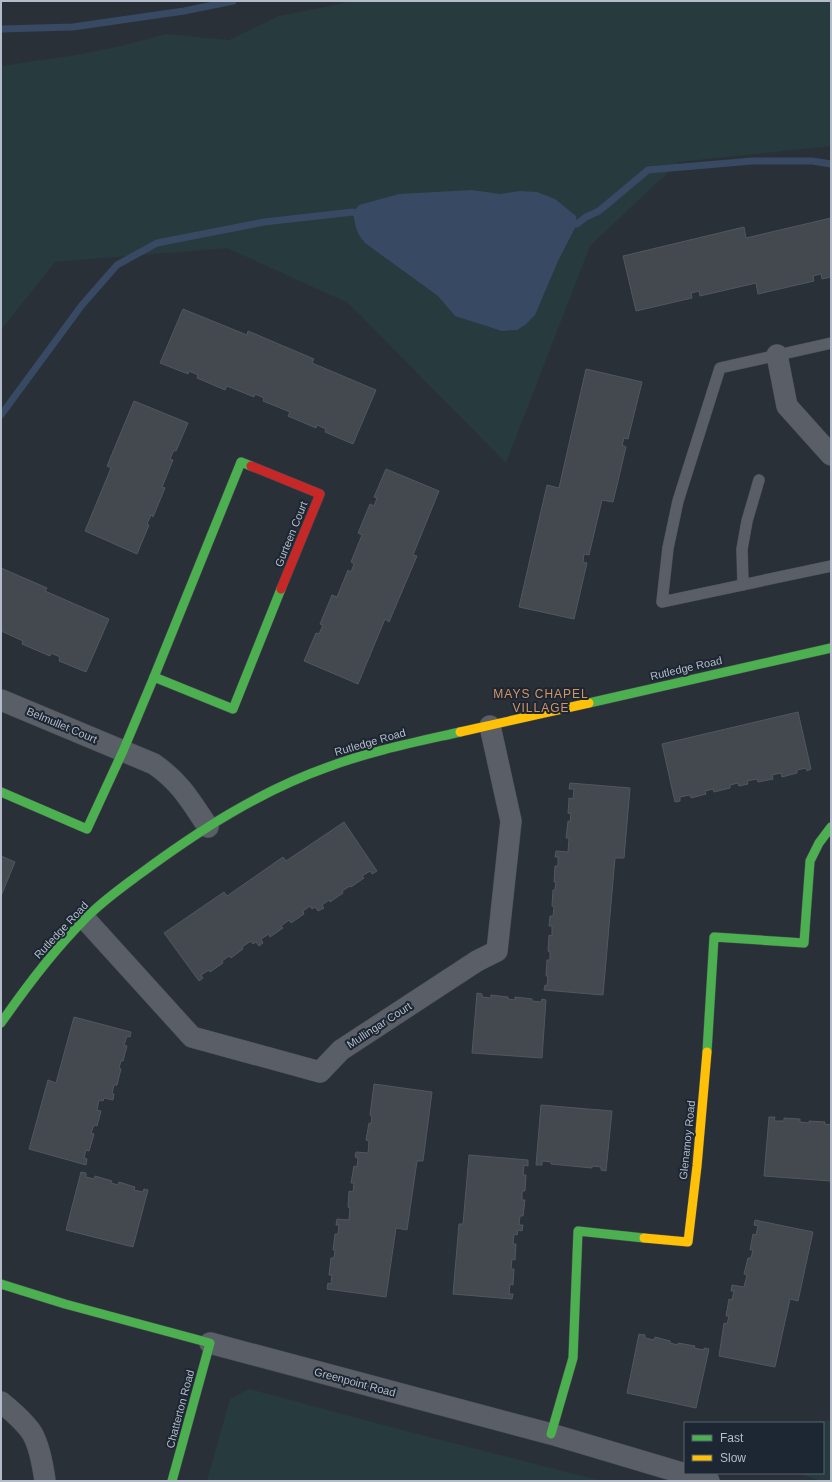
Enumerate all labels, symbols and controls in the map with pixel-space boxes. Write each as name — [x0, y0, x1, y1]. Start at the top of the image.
street label: Gurteen Court — [272, 499, 310, 569]
street label: Rutledge Road — [649, 654, 723, 682]
district label: MAYS CHAPEL VILLAGE — [493, 687, 589, 715]
street label: Belmullet Court — [25, 705, 99, 745]
street label: Rutledge Road — [333, 726, 407, 758]
street label: Rutledge Road — [32, 899, 90, 961]
street label: Mullingar Court — [344, 1000, 414, 1050]
street label: Glenamoy Road — [677, 1100, 697, 1180]
street label: Greenpoint Road — [313, 1365, 397, 1399]
street label: Chatterton Road — [164, 1368, 196, 1450]
legend — [684, 1422, 824, 1474]
text: Fast — [720, 1431, 744, 1445]
text: Slow — [720, 1451, 746, 1465]

